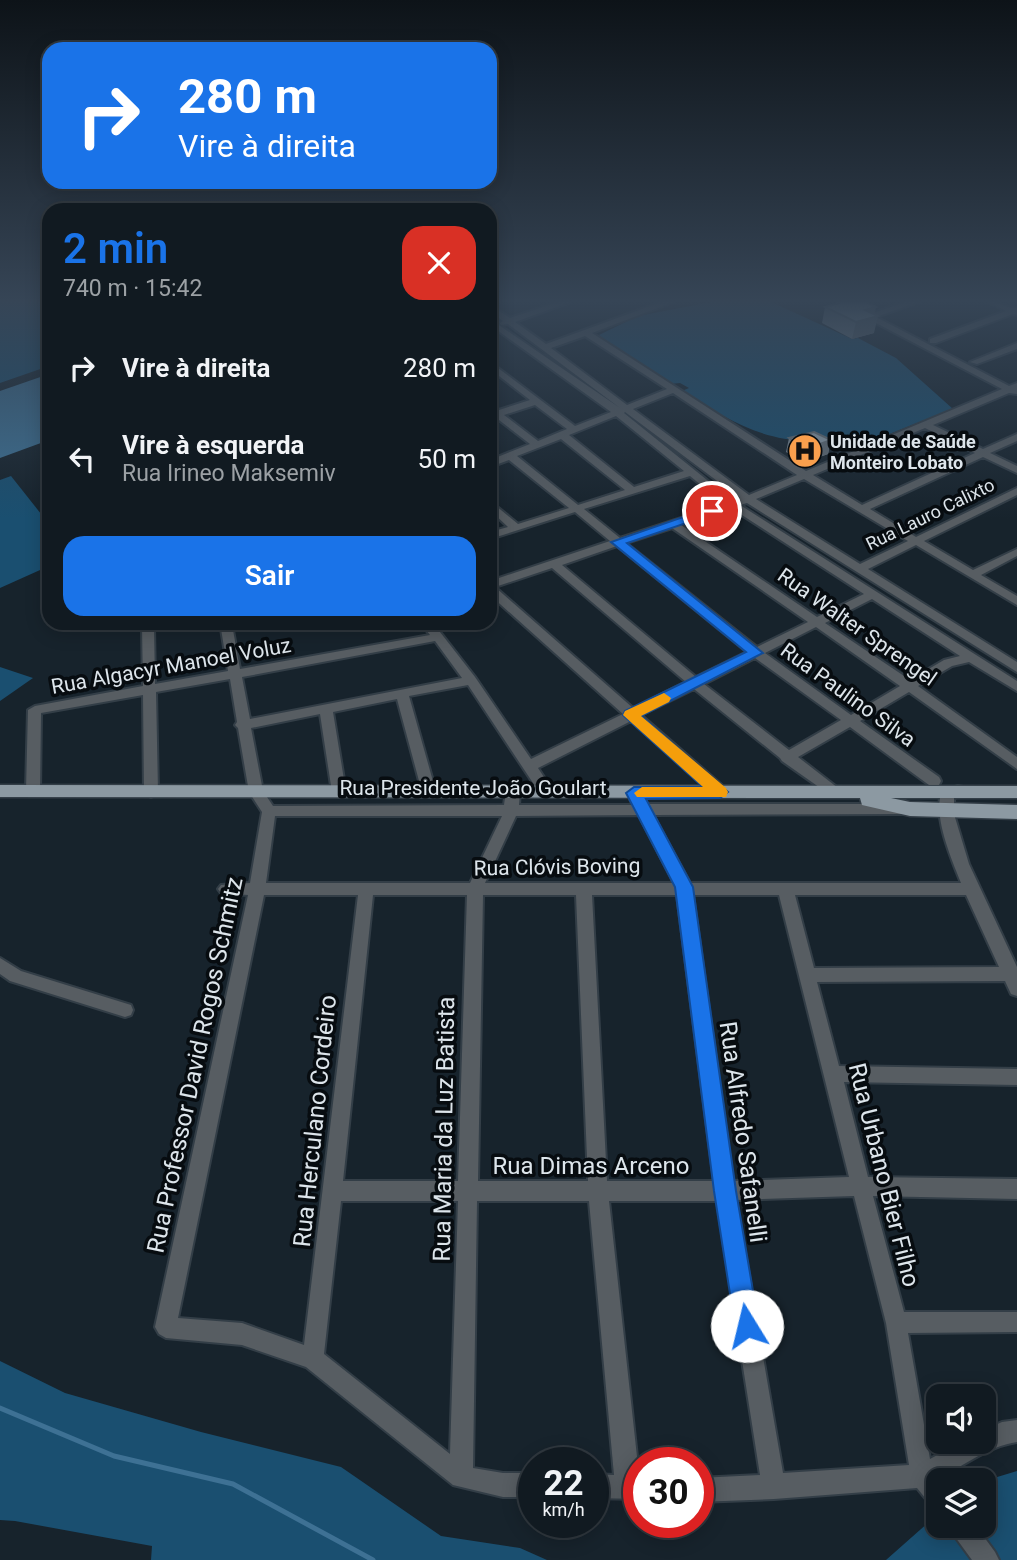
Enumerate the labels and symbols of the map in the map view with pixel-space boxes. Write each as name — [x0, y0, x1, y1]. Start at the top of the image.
place label: Unidade de Saúde Monteiro Lobato — [830, 431, 976, 473]
hospital icon: Unidade de Saúde Monteiro Lobato — [786, 432, 824, 470]
street label: Rua Lauro Calixto — [862, 474, 998, 554]
pin — [682, 481, 742, 541]
street label: Rua Walter Sprengel — [773, 563, 941, 691]
street label: Rua Algacyr Manoel Voluz — [49, 633, 293, 699]
street label: Rua Paulino Silva — [776, 638, 920, 752]
street label: Rua Presidente João Goulart — [339, 776, 607, 800]
street label: Rua Clóvis Boving — [473, 854, 641, 880]
street label: Rua Professor David Rogos Schmitz — [141, 875, 249, 1255]
street label: Rua Herculano Cordeiro — [288, 994, 342, 1248]
street label: Rua Maria da Luz Batista — [428, 996, 460, 1262]
street label: Rua Alfredo Safanelli — [714, 1020, 772, 1244]
street label: Rua Urbano Bier Filho — [843, 1060, 925, 1290]
street label: Rua Dimas Arceno — [493, 1152, 689, 1180]
position arrow — [710, 1289, 784, 1363]
speed limit sign: 30 — [623, 1447, 714, 1538]

